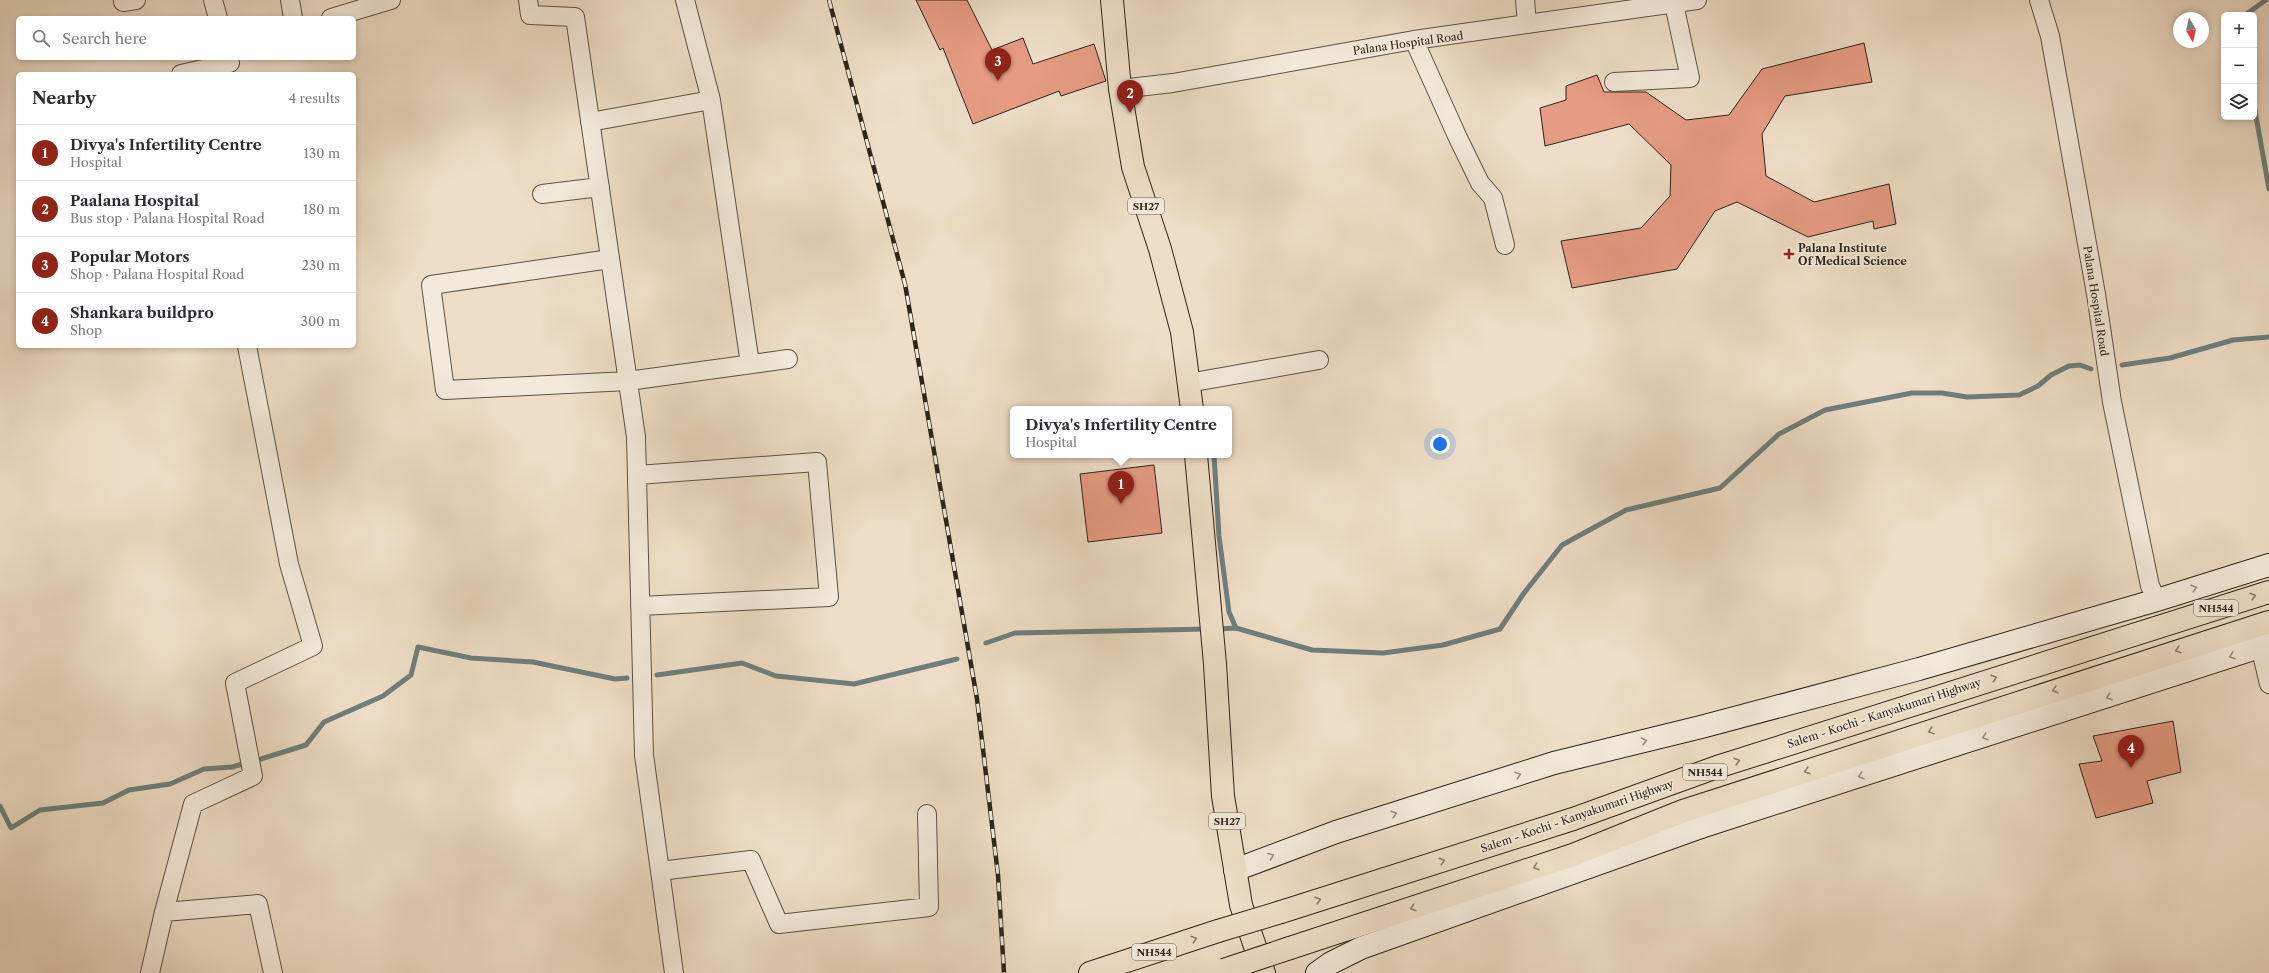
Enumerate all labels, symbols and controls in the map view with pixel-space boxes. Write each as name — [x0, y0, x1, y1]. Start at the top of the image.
north arrow — [2173, 12, 2209, 48]
map controls — [2221, 12, 2257, 120]
button: + — [2221, 12, 2257, 48]
search box — [16, 16, 356, 60]
icon: search — [30, 27, 52, 49]
street label: Palana Hospital Road — [1352, 28, 1464, 58]
text: Search here — [62, 29, 147, 48]
pin: 3 — [985, 48, 1011, 81]
button: − — [2221, 48, 2257, 84]
pin: 2 — [1117, 80, 1143, 113]
button: layers — [2221, 84, 2257, 120]
text: Nearby — [32, 88, 96, 108]
text: 4 results — [289, 90, 340, 106]
text: Divya's Infertility Centre — [70, 135, 262, 154]
text: 1 — [42, 145, 48, 161]
text: 130 m — [304, 145, 340, 161]
text: Hospital — [70, 154, 122, 170]
text: Paalana Hospital — [70, 191, 199, 210]
road number: SH27 — [1128, 198, 1164, 214]
text: 2 — [41, 201, 49, 217]
text: 180 m — [303, 201, 340, 217]
text: Bus stop · Palana Hospital Road — [70, 210, 265, 226]
place label: Palana Institute Of Medical Science — [1798, 241, 1907, 268]
street label: Palana Hospital Road — [2080, 245, 2112, 357]
text: Popular Motors — [70, 247, 189, 266]
marker: Palana Institute Of Medical Science — [1783, 248, 1795, 260]
text: 3 — [41, 257, 49, 273]
text: 230 m — [302, 257, 340, 273]
text: Shop · Palana Hospital Road — [70, 266, 244, 282]
text: Shankara buildpro — [70, 303, 214, 322]
text: 4 — [41, 313, 49, 329]
text: 300 m — [301, 313, 340, 329]
text: Shop — [70, 322, 102, 338]
popup — [1010, 406, 1232, 458]
text: Divya's Infertility Centre — [1025, 415, 1217, 434]
text: Hospital — [1025, 434, 1077, 450]
your location — [1430, 434, 1450, 454]
pin: 1 — [1108, 471, 1134, 504]
one-way arrow — [2191, 585, 2198, 593]
one-way arrow — [2249, 593, 2256, 601]
road number: NH544 — [2194, 600, 2238, 616]
one-way arrow — [2175, 645, 2182, 654]
one-way arrow — [2229, 651, 2236, 660]
one-way arrow — [1991, 674, 1998, 683]
street label: Salem - Kochi - Kanyakumari Highway — [1785, 675, 1984, 751]
one-way arrow — [2051, 686, 2058, 694]
one-way arrow — [2105, 692, 2112, 701]
one-way arrow — [1928, 726, 1935, 734]
one-way arrow — [1982, 732, 1989, 741]
pin: 4 — [2118, 735, 2144, 768]
one-way arrow — [1640, 738, 1647, 746]
one-way arrow — [1734, 757, 1741, 766]
road number: NH544 — [1683, 764, 1727, 780]
one-way arrow — [1804, 766, 1811, 775]
one-way arrow — [1514, 771, 1521, 779]
one-way arrow — [1858, 771, 1865, 780]
street label: Salem - Kochi - Kanyakumari Highway — [1479, 776, 1676, 856]
one-way arrow — [1390, 810, 1397, 818]
road number: SH27 — [1209, 813, 1245, 829]
one-way arrow — [1268, 853, 1275, 861]
one-way arrow — [1438, 857, 1445, 865]
one-way arrow — [1533, 862, 1540, 871]
one-way arrow — [1314, 896, 1321, 905]
one-way arrow — [1409, 903, 1416, 912]
one-way arrow — [1190, 935, 1197, 943]
road number: NH544 — [1132, 944, 1176, 960]

